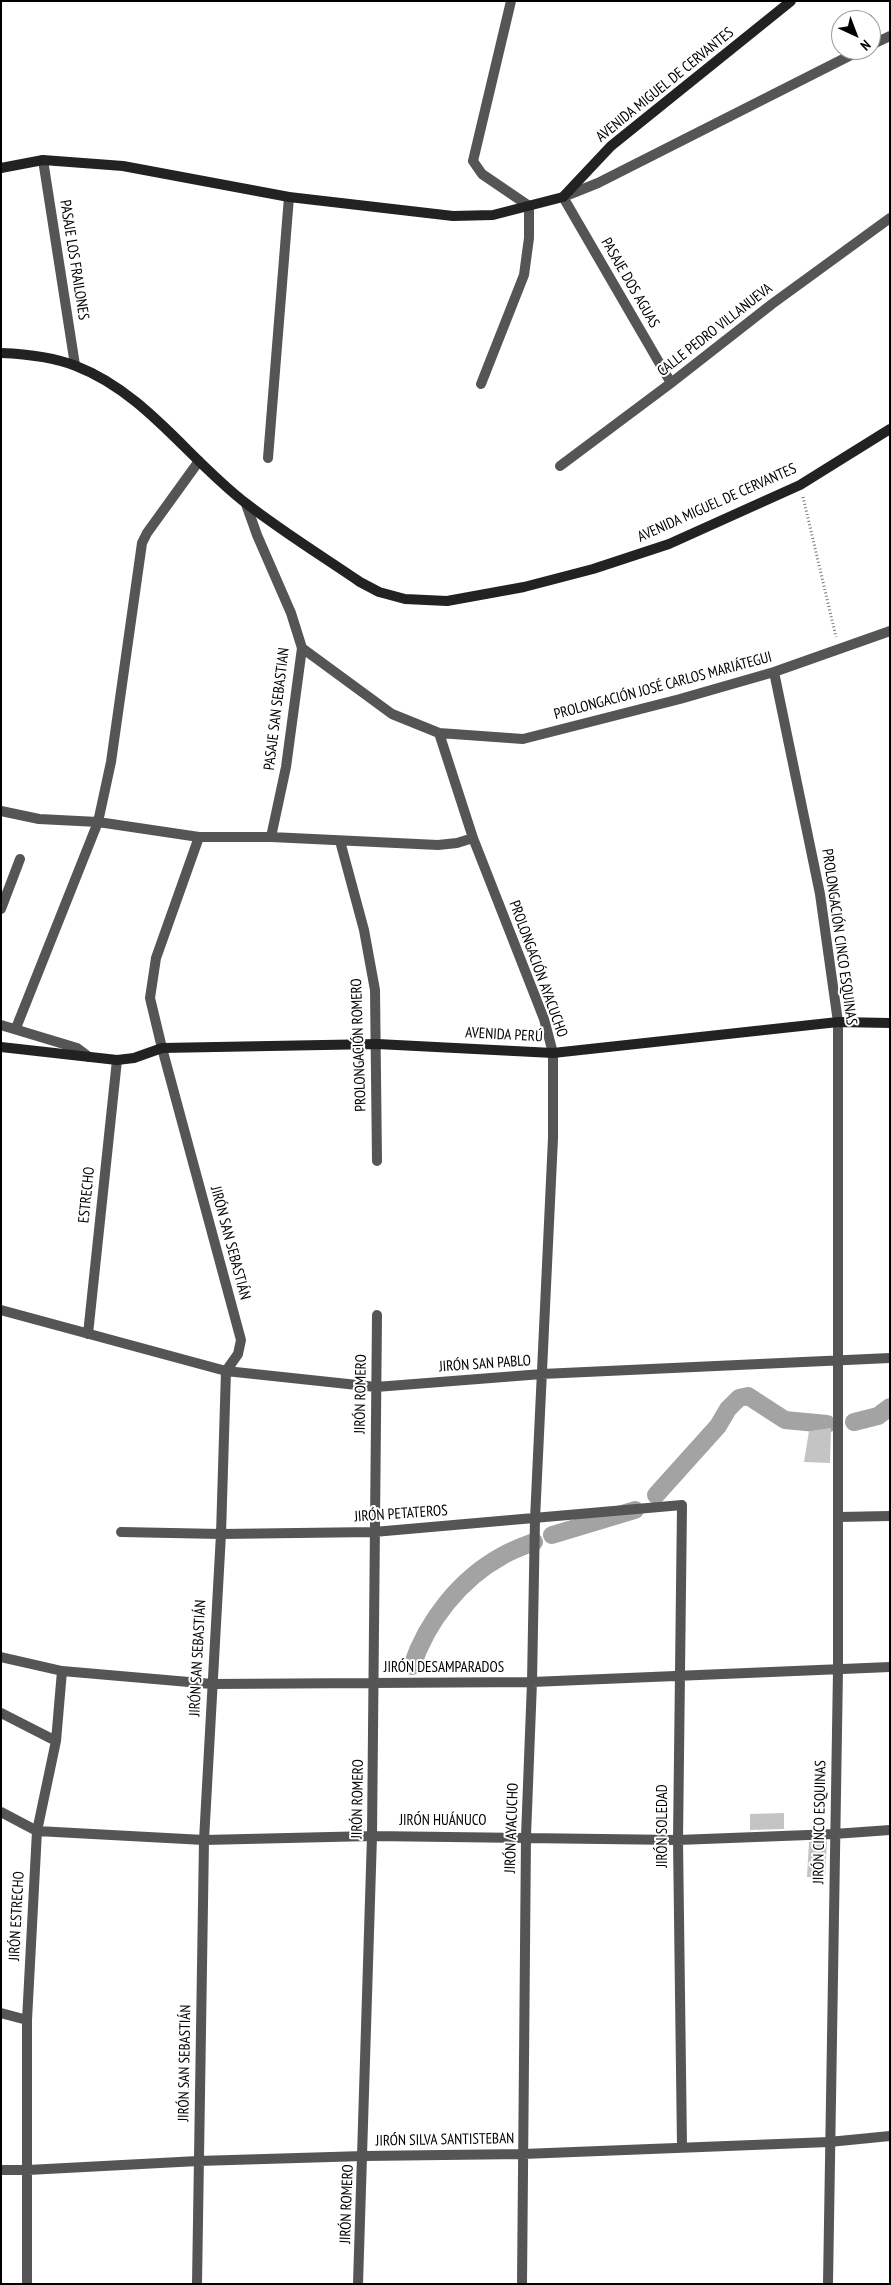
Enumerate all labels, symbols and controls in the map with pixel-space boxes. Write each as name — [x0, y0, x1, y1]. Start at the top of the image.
north arrow — [831, 10, 881, 60]
street label: AVENIDA MIGUEL DE CERVANTES — [593, 24, 737, 146]
text: N — [857, 36, 874, 54]
street label: PASAJE LOS FRAILONES — [56, 199, 92, 321]
street label: PASAJE DOS AGUAS — [597, 235, 663, 331]
street label: CALLE PEDRO VILLANUEVA — [654, 280, 776, 380]
street label: AVENIDA MIGUEL DE CERVANTES — [635, 460, 799, 546]
street label: PASAJE SAN SEBASTIAN — [261, 647, 293, 771]
street label: PROLONGACIÓN JOSÉ CARLOS MARIÁTEGUI — [552, 648, 774, 724]
street label: PROLONGACIÓN CINCO ESQUINAS — [818, 848, 860, 1026]
street label: PROLONGACIÓN AYACUCHO — [505, 898, 571, 1040]
street label: PROLONGACIÓN ROMERO — [348, 978, 370, 1112]
street label: AVENIDA PERÚ — [465, 1024, 543, 1046]
street label: ESTRECHO — [75, 1166, 99, 1224]
street label: JIRÓN SAN SEBASTIÁN — [206, 1184, 254, 1302]
street label: JIRÓN SAN PABLO — [439, 1352, 531, 1376]
street label: JIRÓN ROMERO — [351, 1354, 371, 1434]
street label: JIRÓN PETATEROS — [354, 1502, 448, 1526]
street label: JIRÓN SAN SEBASTIÁN — [186, 1599, 210, 1717]
street label: JIRÓN DESAMPARADOS — [384, 1659, 504, 1677]
street label: JIRÓN ROMERO — [348, 1759, 368, 1839]
street label: JIRÓN CINCO ESQUINAS — [810, 1760, 830, 1884]
street label: JIRÓN AYACUCHO — [501, 1783, 523, 1873]
street label: JIRÓN SOLEDAD — [654, 1784, 672, 1868]
street label: JIRÓN HUÁNUCO — [400, 1812, 486, 1830]
street label: JIRÓN ESTRECHO — [6, 1871, 28, 1961]
street label: JIRÓN SAN SEBASTIÁN — [175, 2004, 195, 2122]
street label: JIRÓN SILVA SANTISTEBAN — [376, 2130, 514, 2150]
street label: JIRÓN ROMERO — [337, 2164, 357, 2244]

